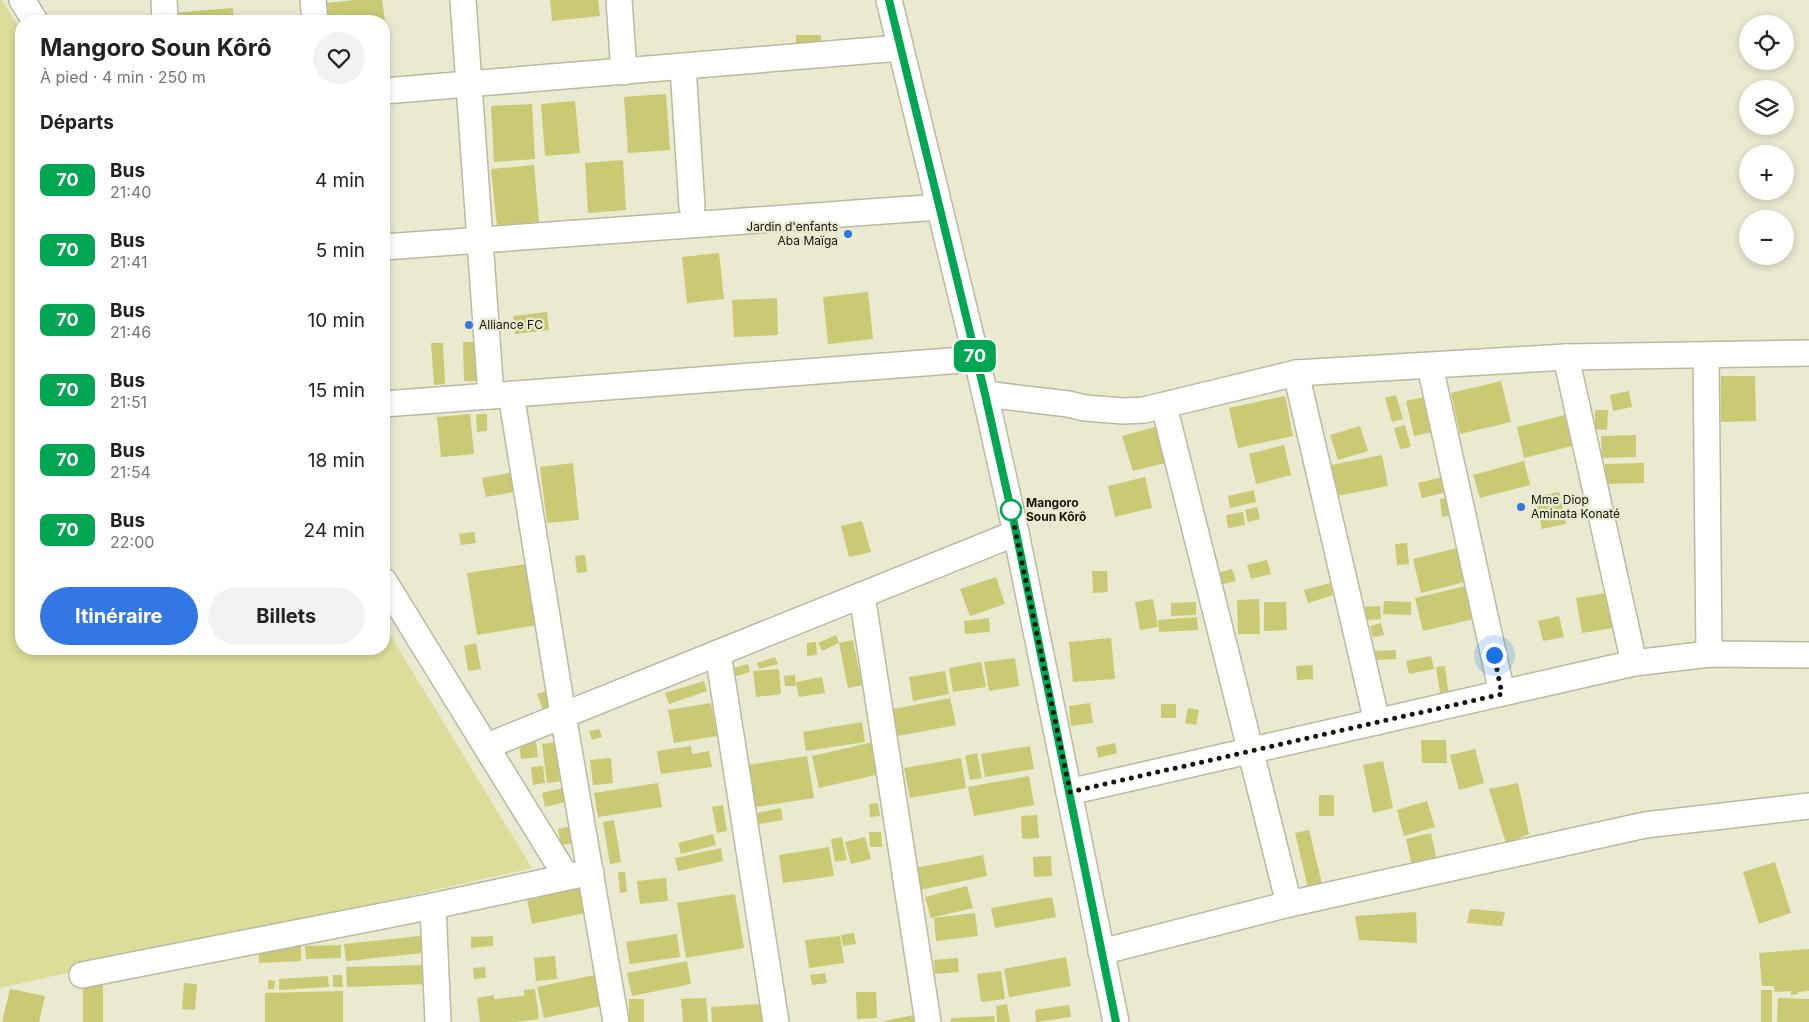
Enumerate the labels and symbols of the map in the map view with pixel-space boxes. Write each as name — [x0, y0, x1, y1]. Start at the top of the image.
place label: Jardin d'enfants Aba Maïga — [746, 219, 838, 248]
marker: Jardin d'enfants Aba Maïga — [842, 228, 854, 240]
place label: Alliance FC — [479, 317, 543, 332]
marker: Alliance FC — [463, 319, 475, 331]
line badge: 70 — [952, 340, 998, 372]
place label: Mme Diop Aminata Konaté — [1531, 492, 1620, 521]
place label: Mangoro Soun Kôrô — [1026, 495, 1086, 524]
marker: Mangoro Soun Kôrô — [1000, 499, 1022, 521]
marker: Mme Diop Aminata Konaté — [1515, 501, 1527, 513]
your location — [1482, 643, 1507, 668]

